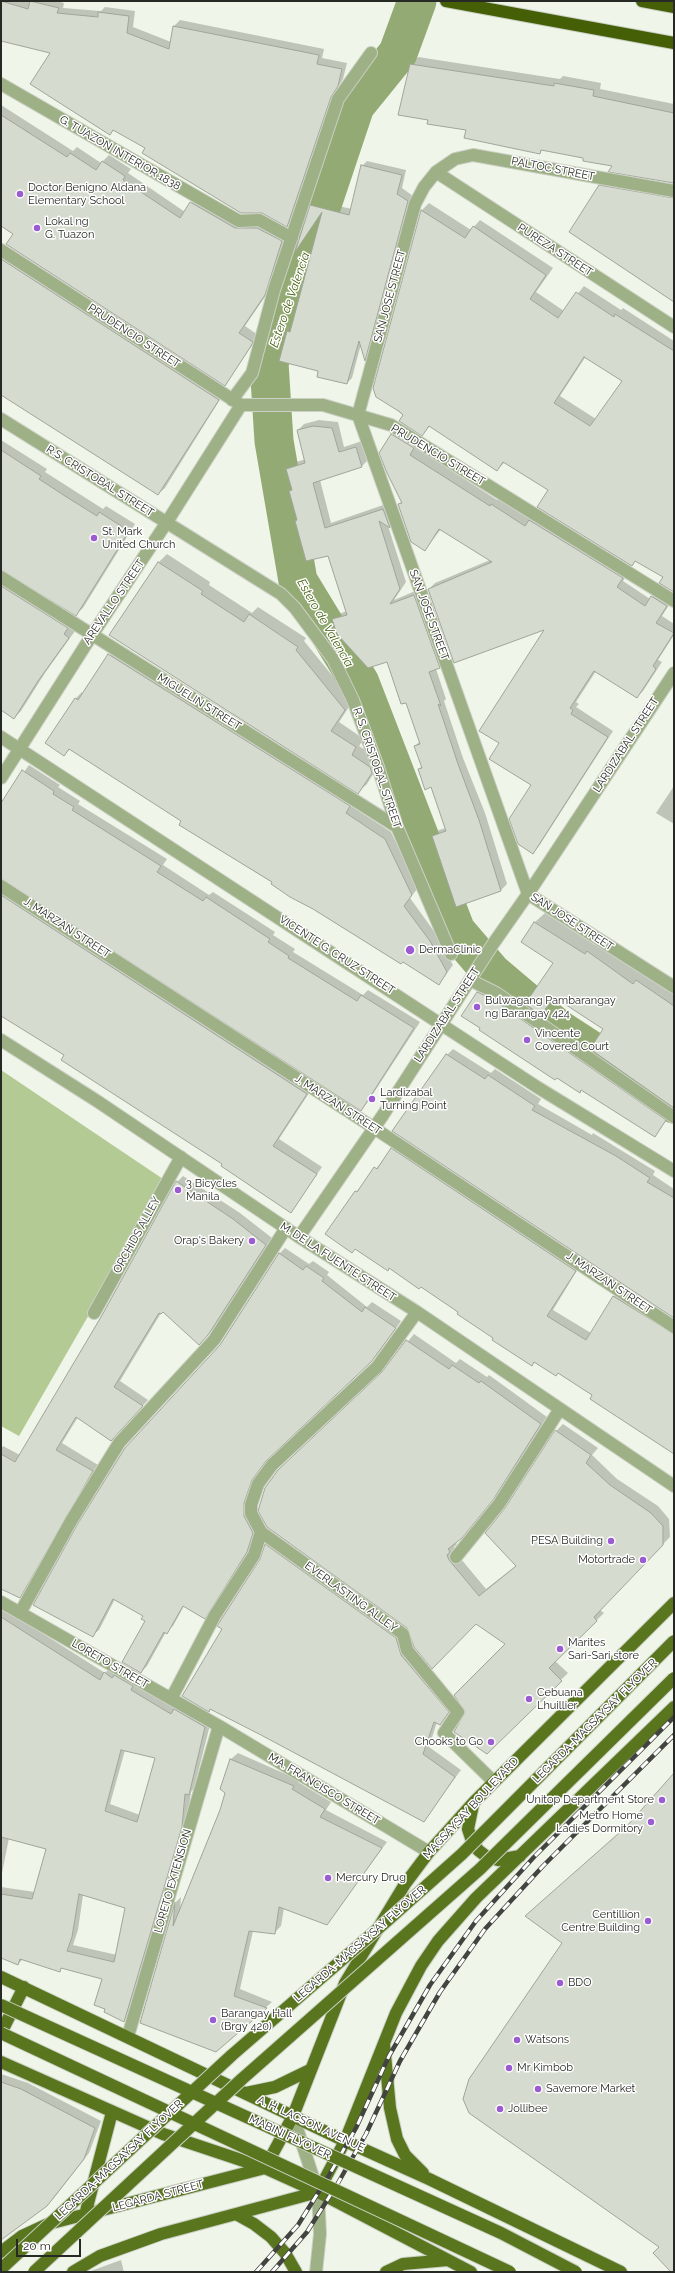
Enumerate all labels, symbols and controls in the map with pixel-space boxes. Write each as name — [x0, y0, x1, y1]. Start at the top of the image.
street label: G. TUAZON INTERIOR 1838 — [57, 113, 183, 193]
street label: PALTOC STREET — [510, 154, 596, 184]
place label: Doctor Benigno Aldana Elementary School — [28, 181, 146, 207]
marker: Doctor Benigno Aldana Elementary School — [15, 189, 25, 199]
place label: Lokal ng G. Tuazon — [45, 215, 94, 241]
street label: PUREZA STREET — [515, 221, 595, 279]
marker: Lokal ng G. Tuazon — [32, 223, 42, 233]
street label: SAN JOSE STREET — [371, 248, 409, 344]
water label: Estero de Valencia — [267, 251, 313, 349]
street label: PRUDENCIO STREET — [85, 301, 183, 371]
street label: PRUDENCIO STREET — [389, 422, 487, 488]
street label: R.S. CRISTOBAL STREET — [44, 443, 156, 519]
place label: St. Mark United Church — [102, 525, 175, 551]
marker: St. Mark United Church — [89, 533, 99, 543]
street label: AREVALLO STREET — [81, 557, 147, 647]
street label: SAN JOSE STREET — [406, 568, 452, 662]
water label: Estero de Valencia — [294, 576, 356, 670]
street label: MIGUELIN STREET — [155, 671, 243, 733]
street label: LARDIZABAL STREET — [590, 695, 662, 795]
street label: R. S. CRISTOBAL STREET — [350, 706, 404, 830]
street label: SAN JOSE STREET — [528, 890, 616, 954]
street label: J. MARZAN STREET — [21, 895, 113, 961]
street label: VICENTE G. CRUZ STREET — [277, 913, 397, 997]
place label: DermaClinic — [419, 943, 481, 957]
marker: DermaClinic — [404, 944, 416, 956]
street label: LARDIZABAL STREET — [411, 965, 483, 1065]
place label: Bulwagang Pambarangay ng Barangay 424 — [485, 994, 616, 1020]
marker: Bulwagang Pambarangay ng Barangay 424 — [472, 1002, 482, 1012]
place label: Vincente Covered Court — [535, 1027, 609, 1053]
marker: Vincente Covered Court — [522, 1035, 532, 1045]
street label: J. MARZAN STREET — [292, 1072, 384, 1138]
place label: Lardizabal Turning Point — [380, 1086, 447, 1112]
marker: Lardizabal Turning Point — [367, 1094, 377, 1104]
place label: 3 Bicycles Manila — [186, 1177, 237, 1203]
marker: 3 Bicycles Manila — [173, 1185, 183, 1195]
street label: ORCHIDS ALLEY — [111, 1194, 163, 1276]
street label: M. DE LA FUENTE STREET — [278, 1220, 398, 1304]
place label: Orap's Bakery — [174, 1234, 244, 1248]
marker: Orap's Bakery — [247, 1236, 257, 1246]
street label: J. MARZAN STREET — [564, 1249, 654, 1317]
place label: PESA Building — [531, 1534, 603, 1548]
marker: PESA Building — [606, 1536, 616, 1546]
place label: Motortrade — [578, 1553, 635, 1567]
marker: Motortrade — [638, 1555, 648, 1565]
street label: EVERLASTING ALLEY — [302, 1559, 400, 1635]
place label: Marites Sari-Sari store — [568, 1636, 639, 1662]
street label: LORETO STREET — [69, 1637, 151, 1691]
marker: Marites Sari-Sari store — [555, 1644, 565, 1654]
street label: LEGARDA-MAGSAYSAY FLYOVER — [530, 1656, 660, 1786]
place label: Cebuana Lhuillier — [537, 1686, 583, 1712]
marker: Cebuana Lhuillier — [524, 1694, 534, 1704]
place label: Chooks to Go — [415, 1735, 483, 1749]
marker: Chooks to Go — [486, 1737, 496, 1747]
street label: MA. FRANCISCO STREET — [266, 1750, 382, 1828]
street label: MAGSAYSAY BOULEVARD — [420, 1754, 522, 1862]
place label: Unitop Department Store — [526, 1793, 654, 1807]
marker: Unitop Department Store — [657, 1795, 667, 1805]
place label: Metro Home Ladies Dormitory — [556, 1809, 643, 1835]
marker: Metro Home Ladies Dormitory — [646, 1817, 656, 1827]
street label: LORETO EXTENSION — [152, 1828, 194, 1934]
place label: Mercury Drug — [336, 1871, 406, 1885]
marker: Mercury Drug — [323, 1873, 333, 1883]
street label: LEGARDA-MAGSAYSAY FLYOVER — [291, 1883, 429, 2005]
place label: Centillion Centre Building — [561, 1908, 640, 1934]
marker: Centillion Centre Building — [643, 1916, 653, 1926]
place label: BDO — [568, 1976, 591, 1990]
marker: BDO — [555, 1978, 565, 1988]
place label: Barangay Hall (Brgy 420) — [221, 2007, 292, 2033]
marker: Barangay Hall (Brgy 420) — [208, 2015, 218, 2025]
place label: Watsons — [525, 2033, 569, 2047]
marker: Watsons — [512, 2035, 522, 2045]
place label: Mr Kimbob — [517, 2061, 573, 2075]
marker: Mr Kimbob — [504, 2063, 514, 2073]
place label: Savemore Market — [546, 2082, 635, 2096]
marker: Savemore Market — [533, 2084, 543, 2094]
street label: A. H. LACSON AVENUE — [255, 2093, 367, 2155]
street label: LEGARDA-MAGSAYSAY FLYOVER — [52, 2097, 186, 2223]
place label: Jollibee — [508, 2102, 548, 2116]
marker: Jollibee — [495, 2104, 505, 2114]
street label: MABINI FLYOVER — [247, 2112, 333, 2162]
street label: LEGARDA STREET — [111, 2177, 205, 2215]
scale bar — [18, 2231, 83, 2257]
text: 20 m — [23, 2239, 51, 2253]

